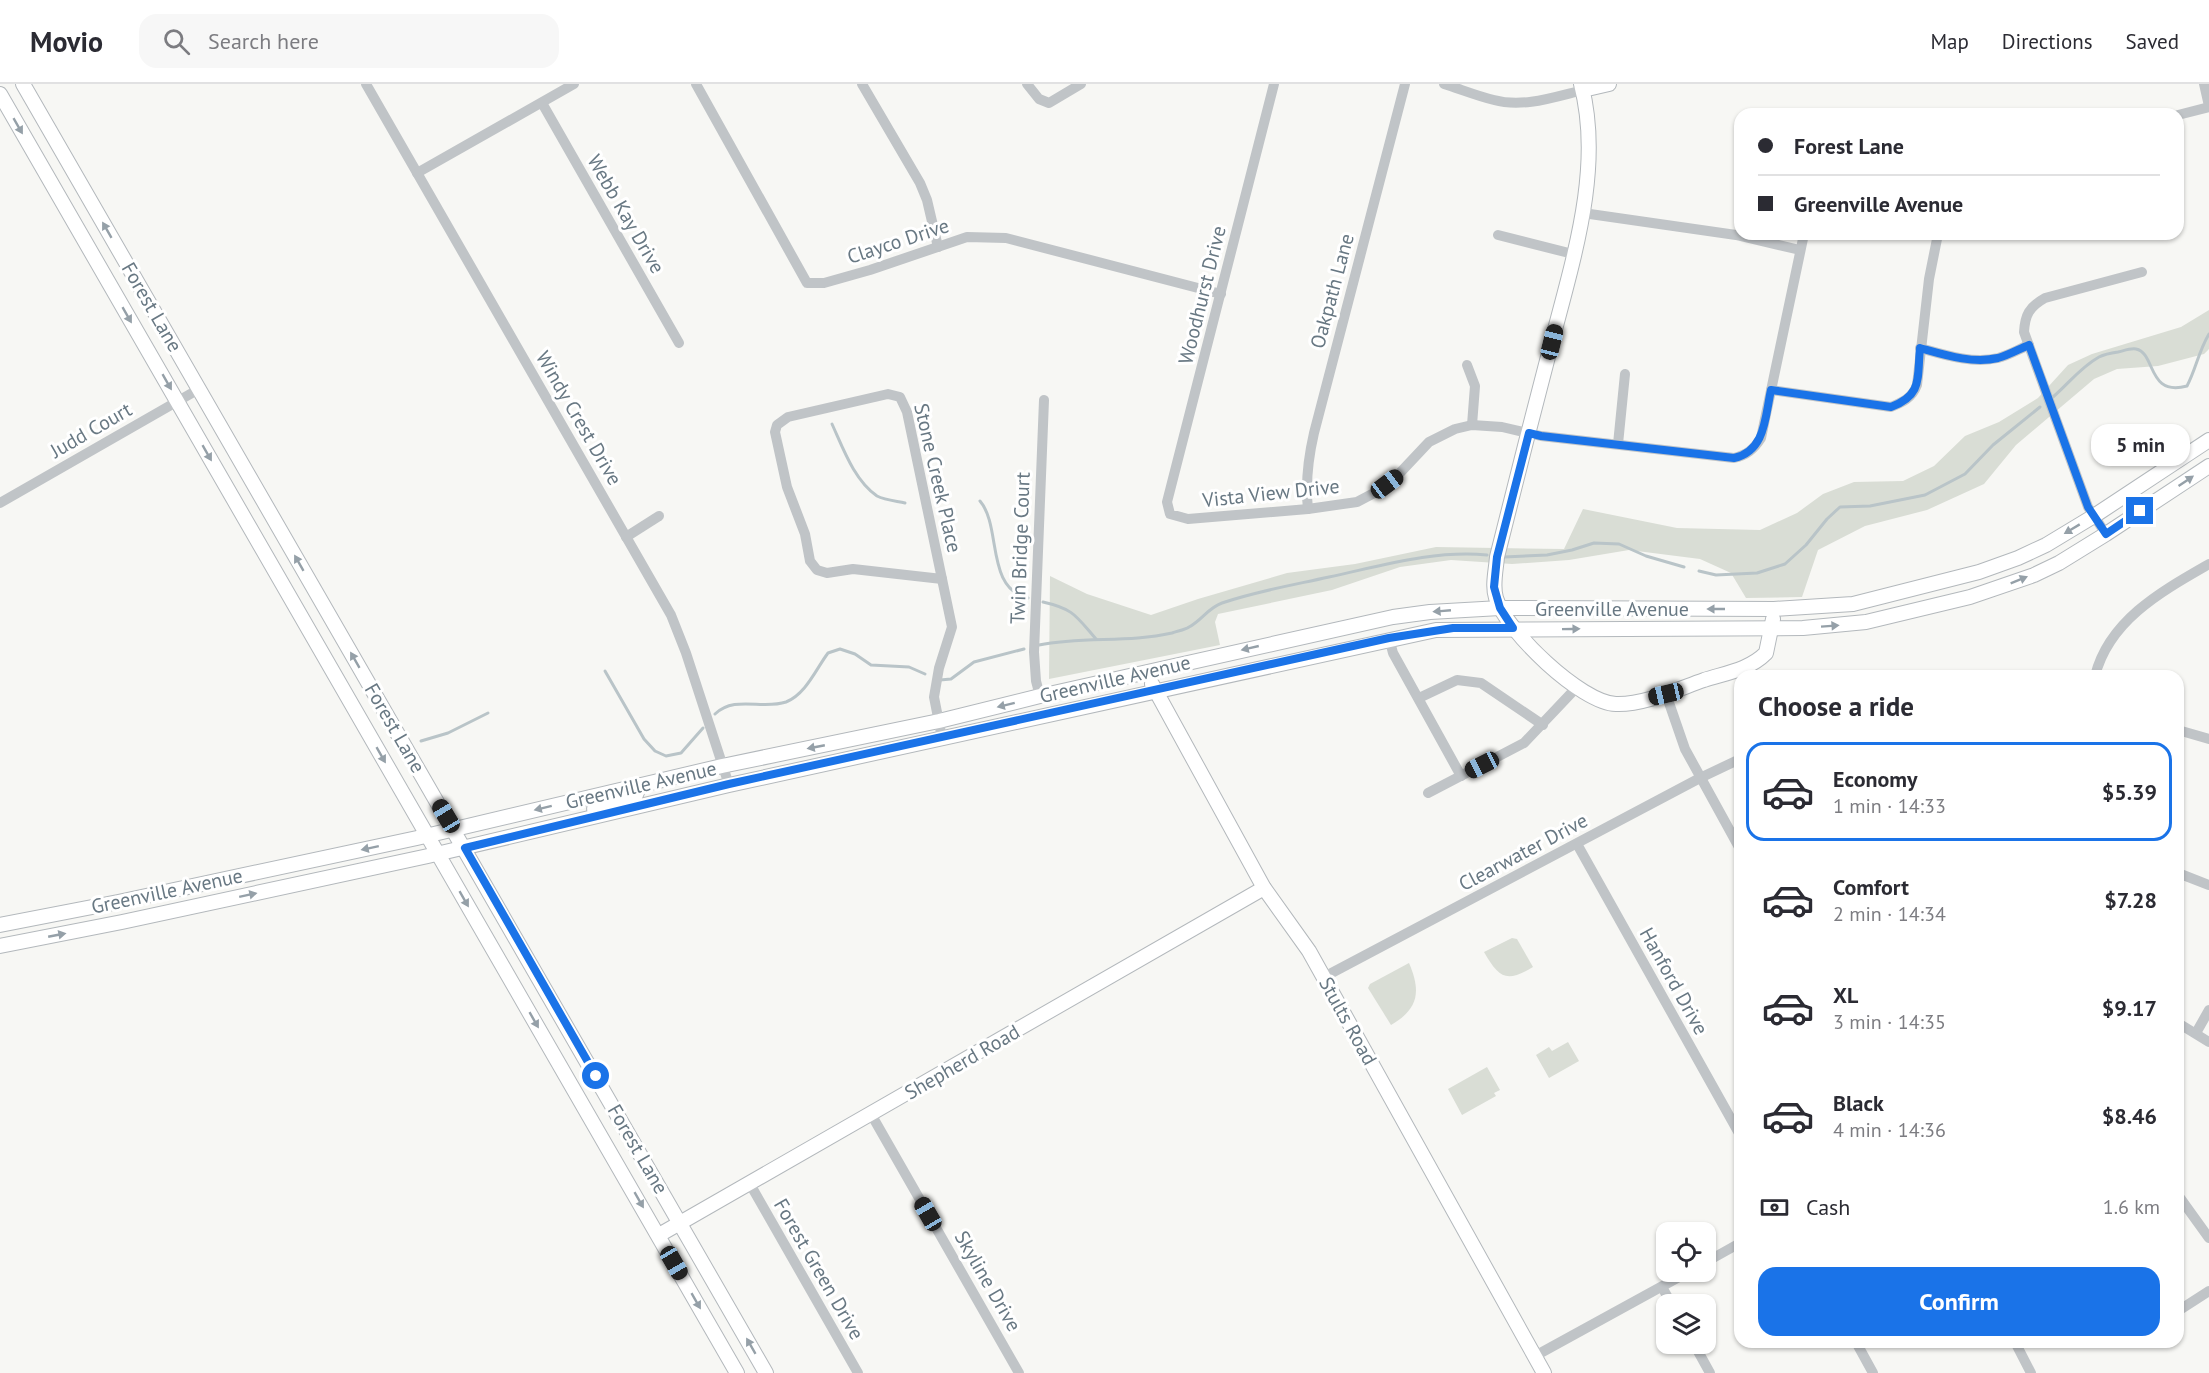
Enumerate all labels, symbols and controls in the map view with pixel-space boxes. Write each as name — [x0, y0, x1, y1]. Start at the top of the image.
search box — [139, 14, 559, 68]
text: Movio — [30, 23, 103, 60]
icon: search — [160, 25, 193, 58]
text: Search here — [208, 27, 319, 55]
text: Map — [1930, 28, 1969, 55]
text: Directions — [2002, 28, 2093, 55]
text: Saved — [2126, 28, 2179, 55]
one-way arrow — [13, 118, 24, 134]
text: Forest Lane — [1794, 132, 1904, 160]
street label: Webb Kay Drive — [581, 150, 671, 278]
text: Greenville Avenue — [1794, 190, 1963, 218]
street label: Clayco Drive — [844, 212, 952, 270]
one-way arrow — [102, 221, 112, 238]
street label: Woodhurst Drive — [1172, 223, 1232, 367]
street label: Oakpath Lane — [1304, 231, 1360, 351]
street label: Forest Lane — [116, 257, 188, 357]
one-way arrow — [122, 307, 132, 324]
car — [1539, 322, 1565, 362]
street label: Windy Crest Drive — [530, 346, 628, 490]
one-way arrow — [161, 374, 171, 391]
street label: Judd Court — [45, 396, 137, 464]
street label: Stone Creek Place — [908, 401, 968, 555]
callout: 5 min — [2090, 424, 2190, 466]
text: 5 min — [2116, 432, 2165, 458]
one-way arrow — [202, 444, 212, 461]
car — [1367, 466, 1407, 502]
street label: Twin Bridge Court — [1004, 471, 1036, 624]
street label: Vista View Drive — [1200, 473, 1341, 513]
one-way arrow — [2178, 476, 2194, 487]
route end — [2126, 497, 2153, 524]
one-way arrow — [2064, 524, 2080, 535]
one-way arrow — [294, 554, 304, 571]
one-way arrow — [2010, 575, 2028, 585]
street label: Greenville Avenue — [1535, 596, 1689, 622]
one-way arrow — [1706, 604, 1725, 614]
one-way arrow — [1432, 606, 1451, 616]
one-way arrow — [1820, 621, 1839, 631]
one-way arrow — [1562, 624, 1581, 634]
one-way arrow — [1240, 644, 1259, 653]
street label: Greenville Avenue — [1037, 649, 1193, 709]
one-way arrow — [350, 651, 360, 668]
street label: Forest Lane — [359, 678, 431, 778]
car — [1646, 681, 1686, 707]
text: Choose a ride — [1758, 689, 1914, 723]
one-way arrow — [997, 700, 1015, 710]
one-way arrow — [806, 743, 825, 752]
one-way arrow — [376, 747, 387, 763]
car — [1462, 749, 1502, 781]
street label: Greenville Avenue — [563, 755, 719, 815]
icon: car — [1761, 765, 1815, 819]
text: Economy — [1833, 765, 1917, 793]
text: $5.39 — [2102, 778, 2157, 806]
text: 1 min · 14:33 — [1833, 793, 1946, 819]
car — [429, 796, 463, 836]
one-way arrow — [533, 804, 552, 814]
street label: Clearwater Drive — [1454, 807, 1592, 897]
one-way arrow — [361, 844, 380, 853]
street label: Greenville Avenue — [89, 862, 245, 920]
icon: car — [1761, 873, 1815, 927]
text: Comfort — [1833, 873, 1909, 901]
text: $7.28 — [2104, 886, 2157, 914]
one-way arrow — [239, 890, 258, 899]
one-way arrow — [459, 890, 469, 907]
text: 2 min · 14:34 — [1833, 901, 1946, 927]
street label: Hanford Drive — [1634, 923, 1714, 1039]
one-way arrow — [48, 930, 67, 939]
street label: Stults Road — [1313, 972, 1383, 1070]
icon: car — [1761, 981, 1815, 1035]
text: XL — [1833, 981, 1858, 1009]
text: $9.17 — [2102, 994, 2157, 1022]
text: 3 min · 14:35 — [1833, 1009, 1946, 1035]
one-way arrow — [529, 1012, 539, 1029]
street label: Shepherd Road — [900, 1019, 1024, 1105]
route start — [582, 1062, 609, 1089]
icon: car — [1761, 1089, 1815, 1143]
text: Black — [1833, 1089, 1884, 1117]
street label: Forest Lane — [602, 1099, 674, 1199]
text: $8.46 — [2102, 1102, 2157, 1130]
text: 4 min · 14:36 — [1833, 1117, 1946, 1143]
icon: cash — [1758, 1191, 1791, 1224]
one-way arrow — [633, 1192, 644, 1208]
text: Cash — [1806, 1193, 1850, 1221]
street label: Forest Green Drive — [768, 1194, 870, 1344]
car — [911, 1194, 945, 1234]
text: 1.6 km — [2103, 1194, 2160, 1220]
map controls — [1656, 1222, 1716, 1354]
button: locate — [1656, 1222, 1716, 1282]
street label: Skyline Drive — [949, 1226, 1027, 1336]
car — [657, 1243, 691, 1283]
button: Confirm — [1758, 1267, 2160, 1336]
one-way arrow — [691, 1293, 702, 1309]
button: layers — [1656, 1294, 1716, 1354]
one-way arrow — [746, 1337, 756, 1354]

